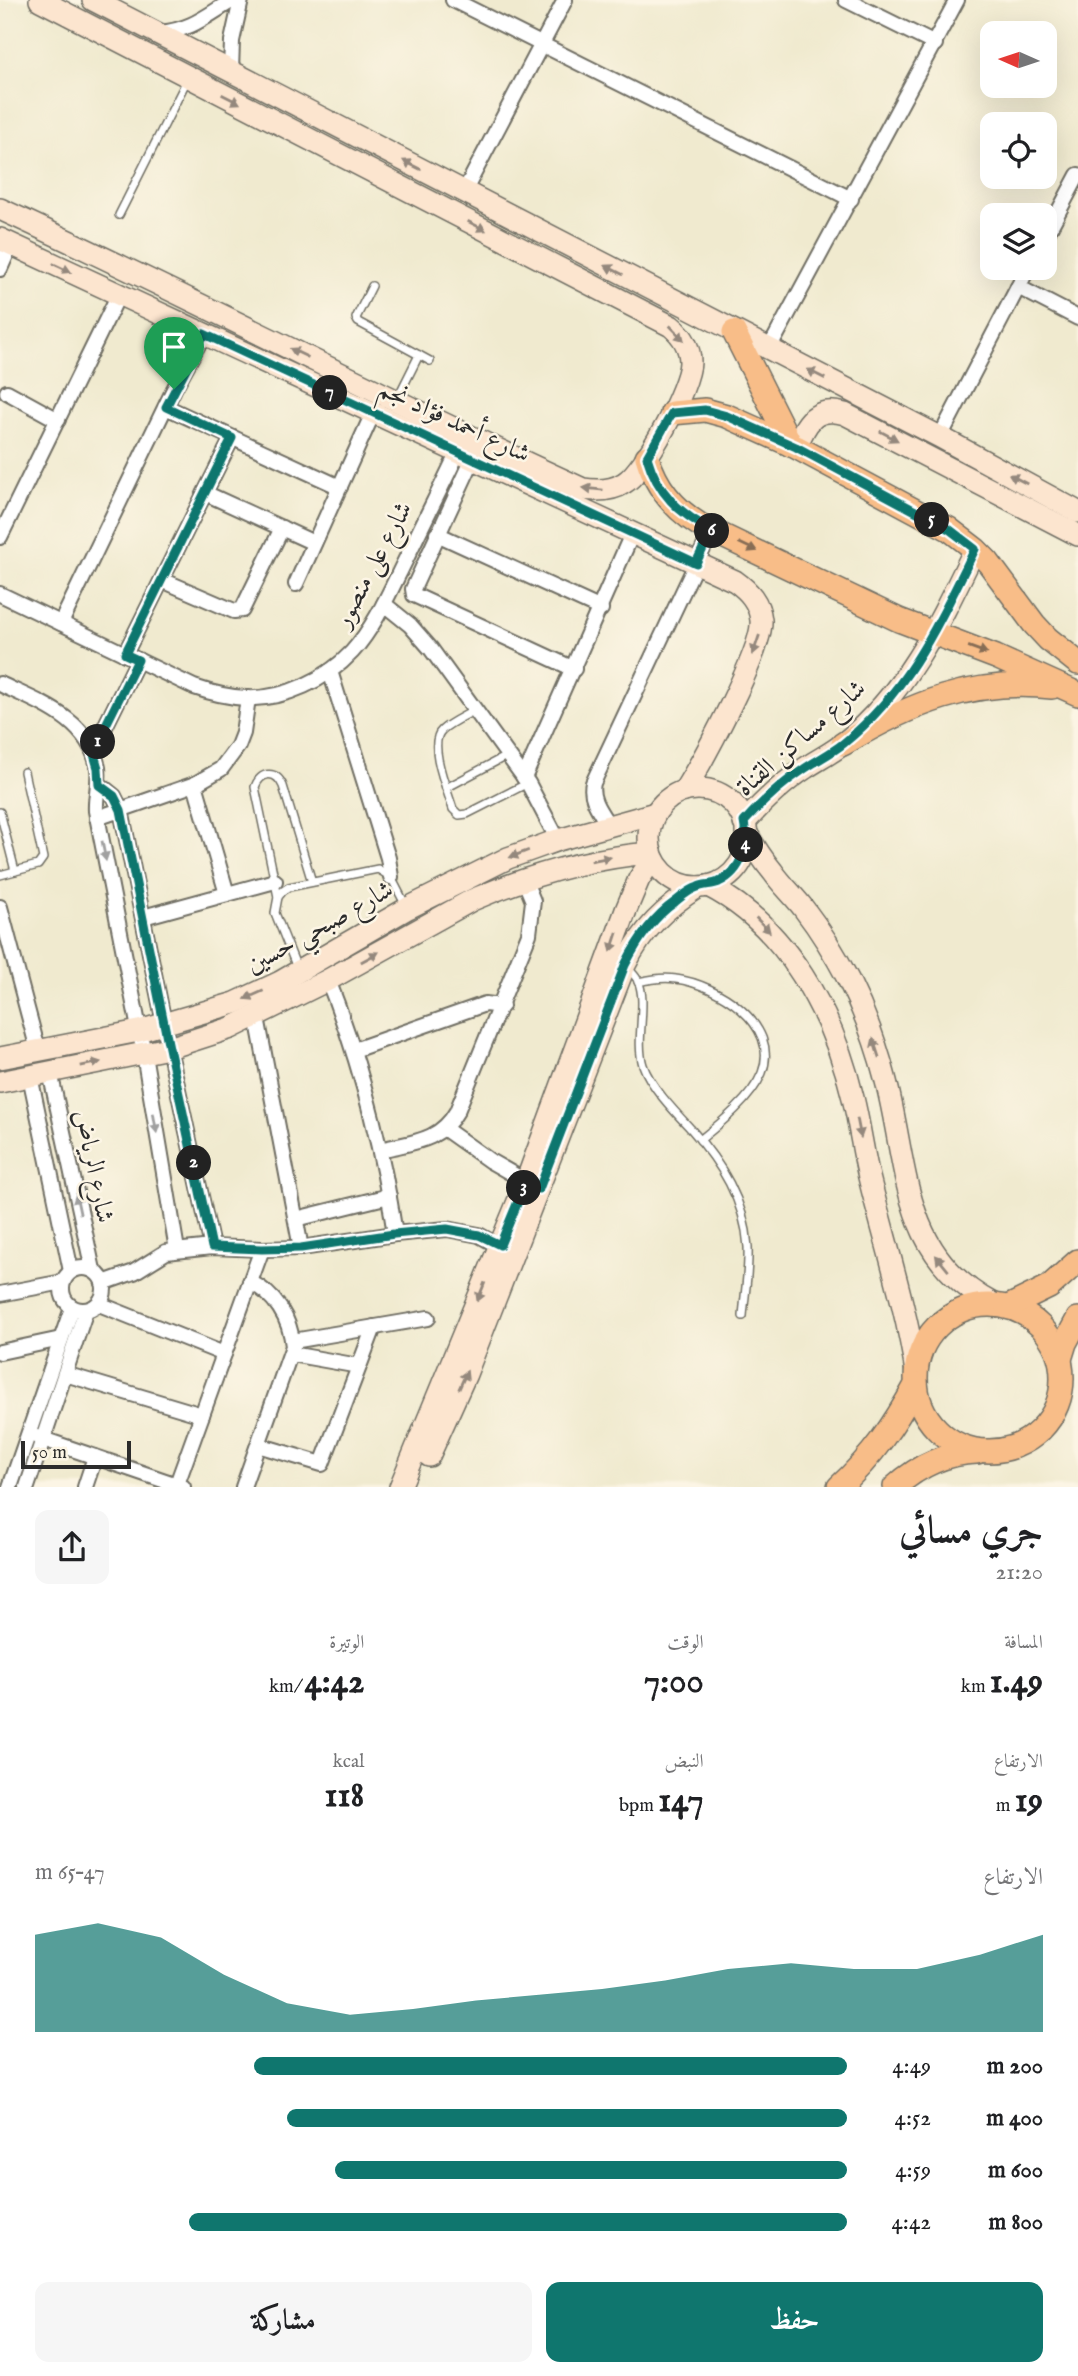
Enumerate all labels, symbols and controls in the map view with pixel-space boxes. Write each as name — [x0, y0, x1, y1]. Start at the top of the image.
north arrow — [980, 21, 1057, 98]
map controls — [980, 21, 1057, 280]
one-way arrow — [221, 93, 241, 104]
button: locate — [980, 112, 1057, 189]
one-way arrow — [402, 160, 422, 171]
button: layers — [980, 203, 1057, 280]
one-way arrow — [467, 220, 487, 231]
one-way arrow — [52, 262, 72, 274]
one-way arrow — [604, 264, 624, 275]
pin — [144, 317, 204, 389]
one-way arrow — [668, 324, 684, 341]
icon: arrive — [155, 328, 193, 366]
one-way arrow — [289, 347, 309, 358]
one-way arrow — [806, 368, 826, 380]
street label: شارع أحمد فؤاد نجم — [370, 370, 536, 477]
pin: 7 — [312, 376, 348, 410]
text: 7 — [325, 380, 334, 404]
one-way arrow — [879, 430, 899, 441]
one-way arrow — [1008, 473, 1028, 485]
one-way arrow — [582, 483, 604, 494]
street label: شارع على منصور — [325, 496, 424, 638]
pin: 5 — [914, 503, 950, 538]
text: 5 — [928, 507, 935, 531]
pin: 6 — [694, 514, 730, 548]
text: 6 — [707, 518, 716, 542]
one-way arrow — [738, 542, 758, 553]
one-way arrow — [750, 635, 761, 656]
one-way arrow — [967, 645, 988, 656]
street label: شارع مساكن القناة — [729, 672, 876, 807]
pin: 1 — [80, 724, 116, 760]
text: 1 — [94, 729, 101, 753]
pin: 4 — [728, 828, 764, 862]
text: 4 — [741, 832, 750, 856]
one-way arrow — [99, 840, 110, 862]
one-way arrow — [509, 848, 530, 859]
one-way arrow — [590, 854, 612, 865]
street label: شارع صبحي حسين — [240, 873, 403, 988]
one-way arrow — [755, 916, 771, 933]
one-way arrow — [609, 931, 619, 952]
one-way arrow — [360, 951, 380, 963]
one-way arrow — [243, 990, 264, 1001]
one-way arrow — [870, 1037, 881, 1058]
one-way arrow — [80, 1059, 102, 1070]
street label: شارع الرياض — [61, 1107, 122, 1227]
one-way arrow — [150, 1112, 161, 1134]
one-way arrow — [854, 1117, 865, 1139]
pin: 2 — [176, 1146, 212, 1180]
text: 2 — [189, 1150, 198, 1174]
pin: 3 — [506, 1170, 542, 1206]
text: 3 — [520, 1175, 527, 1199]
one-way arrow — [73, 1193, 84, 1215]
one-way arrow — [935, 1255, 950, 1272]
one-way arrow — [476, 1281, 487, 1302]
one-way arrow — [457, 1370, 469, 1390]
scale bar — [21, 1438, 131, 1470]
text: 50 m — [32, 1441, 67, 1465]
text: جري مسائي — [899, 1508, 1043, 1556]
button: share — [35, 1510, 109, 1584]
text: 21:20 — [995, 1558, 1043, 1587]
text: الوتيرة — [329, 1631, 364, 1655]
text: الوقت — [667, 1631, 704, 1655]
text: المسافة — [1004, 1631, 1043, 1655]
text: 4:42 — [304, 1660, 364, 1705]
text: 7:00 — [644, 1660, 704, 1705]
text: 1.49 — [990, 1660, 1043, 1705]
text: /km — [269, 1675, 304, 1699]
text: km — [961, 1675, 990, 1699]
text: kcal — [333, 1750, 364, 1774]
text: النبض — [665, 1750, 704, 1774]
text: الارتفاع — [994, 1750, 1043, 1774]
text: 118 — [325, 1774, 364, 1819]
text: 147 — [658, 1779, 704, 1824]
text: 19 — [1015, 1779, 1043, 1824]
text: bpm — [619, 1794, 658, 1818]
text: m — [996, 1794, 1015, 1818]
text: 47–65 m — [35, 1858, 105, 1887]
text: الارتفاع — [983, 1863, 1043, 1892]
text: 4:49 — [892, 2052, 931, 2081]
text: 200 m — [987, 2052, 1043, 2081]
text: 4:52 — [895, 2104, 931, 2133]
text: 400 m — [986, 2104, 1043, 2133]
text: 4:59 — [895, 2156, 931, 2185]
text: 600 m — [988, 2156, 1043, 2185]
text: 4:42 — [892, 2208, 931, 2237]
text: 800 m — [989, 2208, 1043, 2237]
button: مشاركة — [35, 2282, 532, 2362]
button: حفظ — [546, 2282, 1043, 2362]

